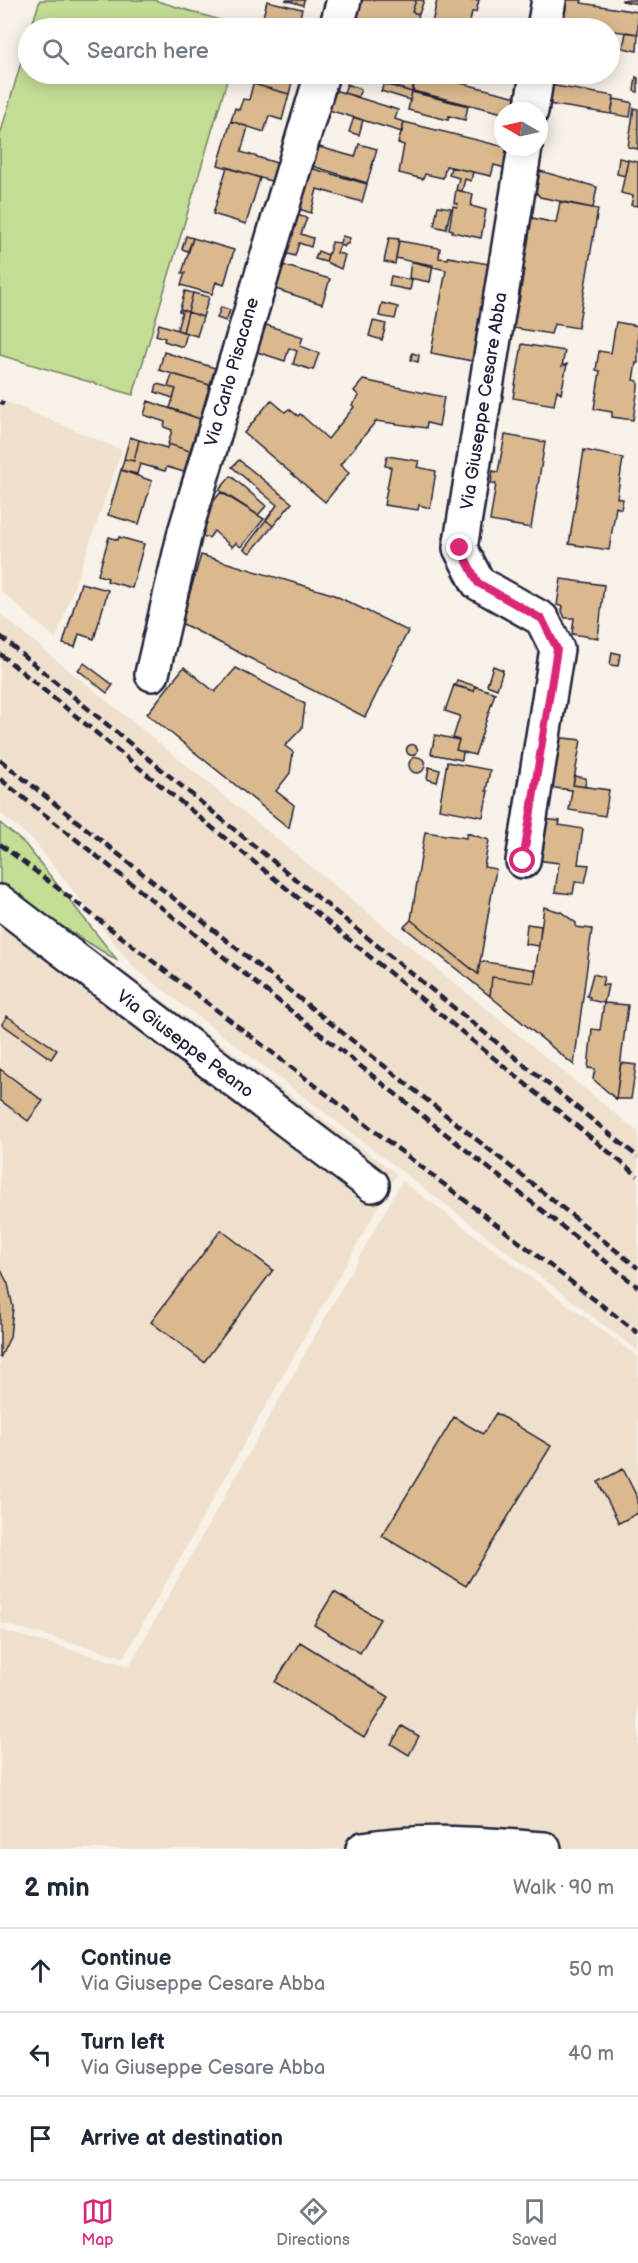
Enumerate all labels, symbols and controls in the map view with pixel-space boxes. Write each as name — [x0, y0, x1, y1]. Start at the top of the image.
search box — [18, 18, 620, 84]
icon: search — [39, 35, 72, 68]
text: Search here — [87, 38, 209, 65]
north arrow — [494, 102, 548, 156]
street label: Via Giuseppe Cesare Abba — [456, 291, 512, 511]
street label: Via Carlo Pisacane — [201, 295, 263, 449]
route end — [446, 534, 472, 560]
route start — [509, 847, 535, 873]
street label: Via Giuseppe Peano — [112, 986, 258, 1102]
text: 2 min — [24, 1873, 90, 1904]
text: Walk · 90 m — [513, 1876, 614, 1900]
text: Continue — [81, 1945, 171, 1972]
icon: ahead — [24, 1954, 57, 1987]
text: 50 m — [569, 1958, 614, 1982]
text: Via Giuseppe Cesare Abba — [81, 1972, 325, 1996]
text: Turn left — [81, 2029, 165, 2056]
icon: left — [24, 2038, 57, 2071]
text: 40 m — [568, 2042, 614, 2066]
text: Via Giuseppe Cesare Abba — [81, 2056, 325, 2080]
icon: arrive — [24, 2122, 57, 2155]
text: Arrive at destination — [81, 2125, 283, 2152]
tab: Map — [81, 2195, 114, 2250]
tab: Directions — [276, 2195, 350, 2250]
tab: Saved — [512, 2195, 557, 2250]

